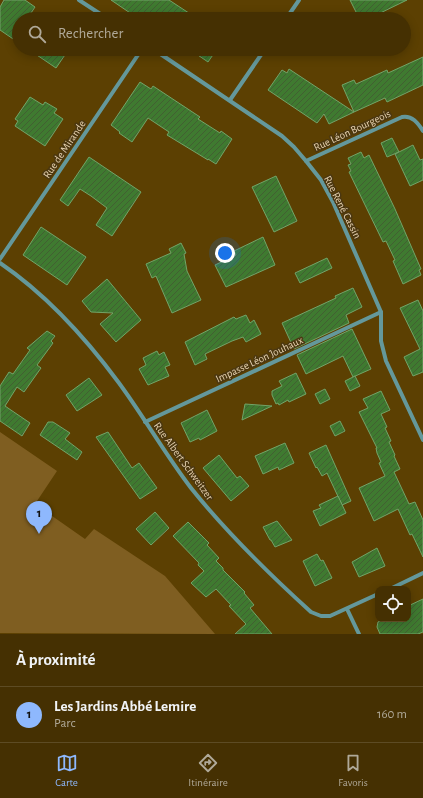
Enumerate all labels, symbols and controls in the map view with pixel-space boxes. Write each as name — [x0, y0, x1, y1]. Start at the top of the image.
search box — [12, 12, 411, 56]
icon: search — [26, 23, 48, 45]
text: Rechercher — [58, 26, 123, 41]
street label: Rue Léon Bourgeois — [312, 108, 392, 153]
street label: Rue de Mirande — [41, 118, 88, 180]
street label: Rue René Cassin — [322, 174, 363, 240]
your location — [215, 243, 235, 263]
street label: Impasse Léon Jouhaux — [214, 334, 305, 385]
street label: Rue Albert Schweitzer — [152, 420, 216, 503]
pin: 1 — [26, 501, 52, 534]
map controls — [375, 586, 411, 622]
button: locate — [375, 586, 411, 622]
text: À proximité — [16, 651, 96, 668]
text: Les Jardins Abbé Lemire — [54, 699, 196, 714]
text: 1 — [27, 708, 31, 721]
text: 160 m — [377, 708, 407, 721]
text: Parc — [54, 717, 76, 730]
tab: Carte — [55, 752, 78, 789]
tab: Itinéraire — [188, 752, 228, 789]
tab: Favoris — [338, 752, 368, 789]

